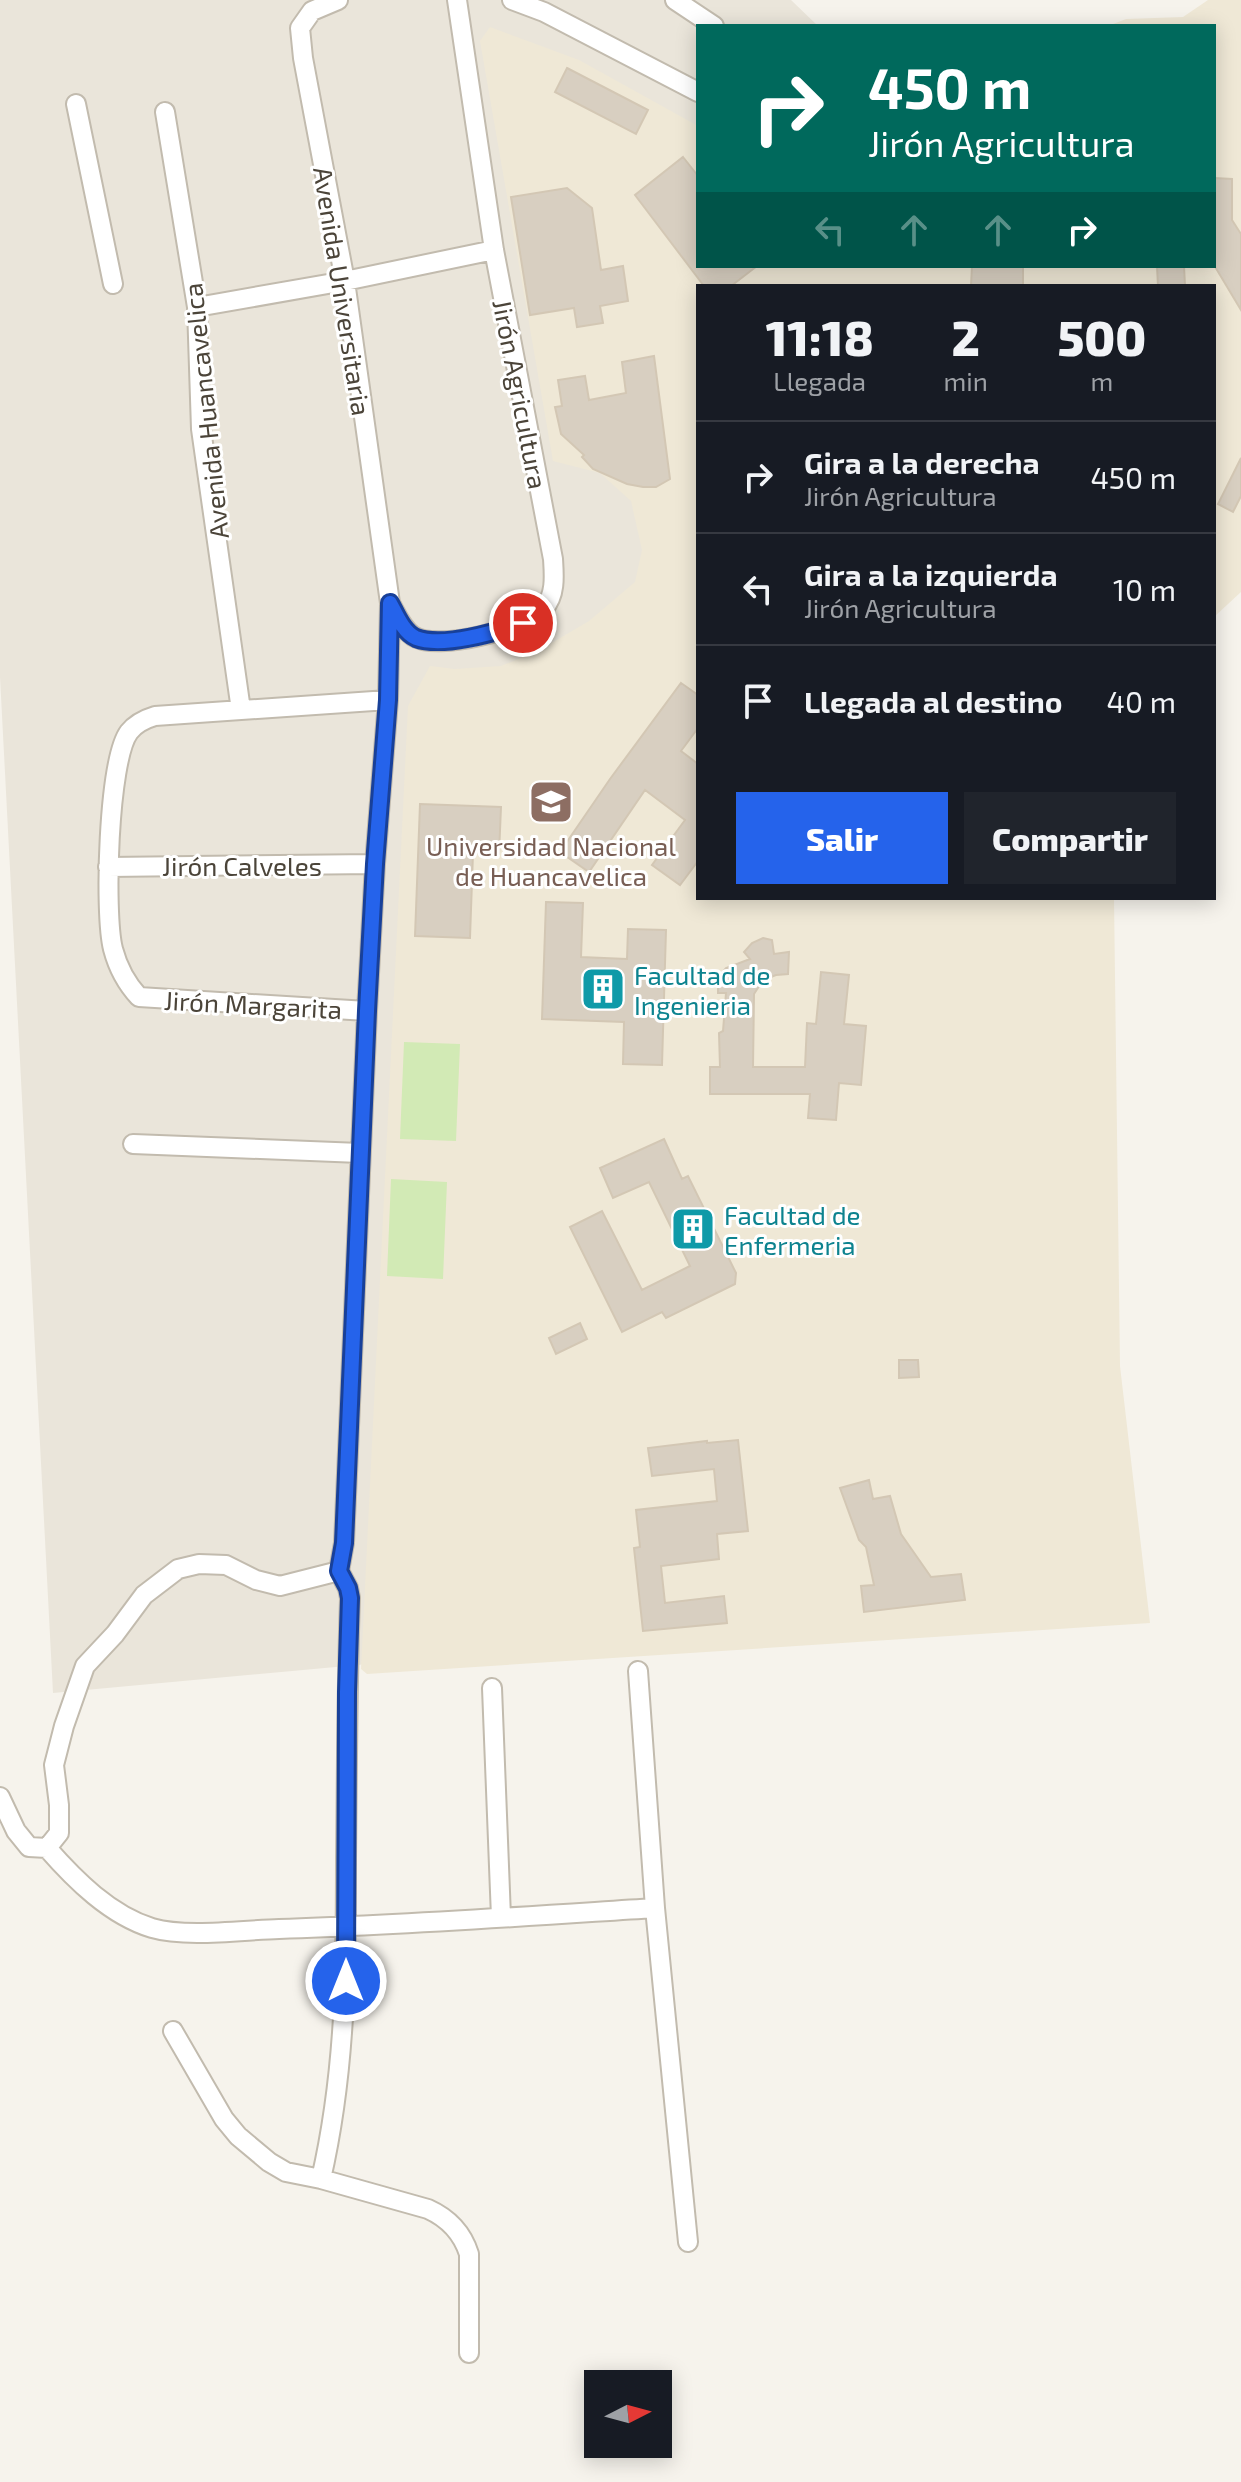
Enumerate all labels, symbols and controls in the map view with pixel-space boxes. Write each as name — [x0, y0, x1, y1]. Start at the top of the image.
text: 450 m — [868, 53, 1031, 120]
icon: right — [736, 56, 840, 160]
text: Jirón Agricultura — [868, 121, 1135, 164]
street label: Avenida Universitaria — [308, 164, 378, 418]
icon: left — [808, 208, 852, 252]
icon: ahead — [892, 208, 936, 252]
icon: ahead — [976, 208, 1020, 252]
icon: right — [1060, 208, 1104, 252]
street label: Avenida Huancavelica — [176, 282, 234, 540]
street label: Jirón Agricultura — [487, 297, 555, 491]
text: 11:18 — [766, 308, 874, 366]
text: 2 — [951, 308, 980, 366]
text: 500 — [1057, 308, 1146, 366]
text: Llegada — [773, 365, 866, 396]
text: min — [943, 365, 988, 396]
text: m — [1090, 365, 1113, 396]
text: Gira a la derecha — [804, 444, 1040, 480]
icon: right — [736, 455, 780, 499]
text: 450 m — [1090, 459, 1176, 495]
text: Jirón Agricultura — [804, 480, 996, 511]
text: Gira a la izquierda — [804, 556, 1058, 592]
icon: left — [736, 567, 780, 611]
text: 10 m — [1113, 571, 1176, 607]
pin — [489, 589, 557, 657]
text: Jirón Agricultura — [804, 592, 996, 623]
icon: arrive — [501, 601, 545, 645]
icon: arrive — [736, 679, 780, 723]
text: Llegada al destino — [804, 683, 1063, 719]
text: 40 m — [1106, 683, 1176, 719]
school or university icon: Universidad Nacional de Huancavelica — [527, 778, 575, 826]
button: Salir — [736, 792, 948, 884]
button: Compartir — [964, 792, 1176, 884]
place label: Universidad Nacional de Huancavelica — [426, 830, 676, 891]
street label: Jirón Calveles — [162, 850, 322, 881]
place label: Facultad de Ingenieria — [634, 959, 771, 1020]
building icon: Facultad de Ingenieria — [579, 965, 627, 1013]
street label: Jirón Margarita — [163, 984, 343, 1024]
place label: Facultad de Enfermeria — [724, 1199, 861, 1260]
building icon: Facultad de Enfermeria — [669, 1205, 717, 1253]
position arrow — [304, 1939, 388, 2023]
north arrow — [584, 2370, 672, 2458]
map controls — [584, 2370, 672, 2458]

